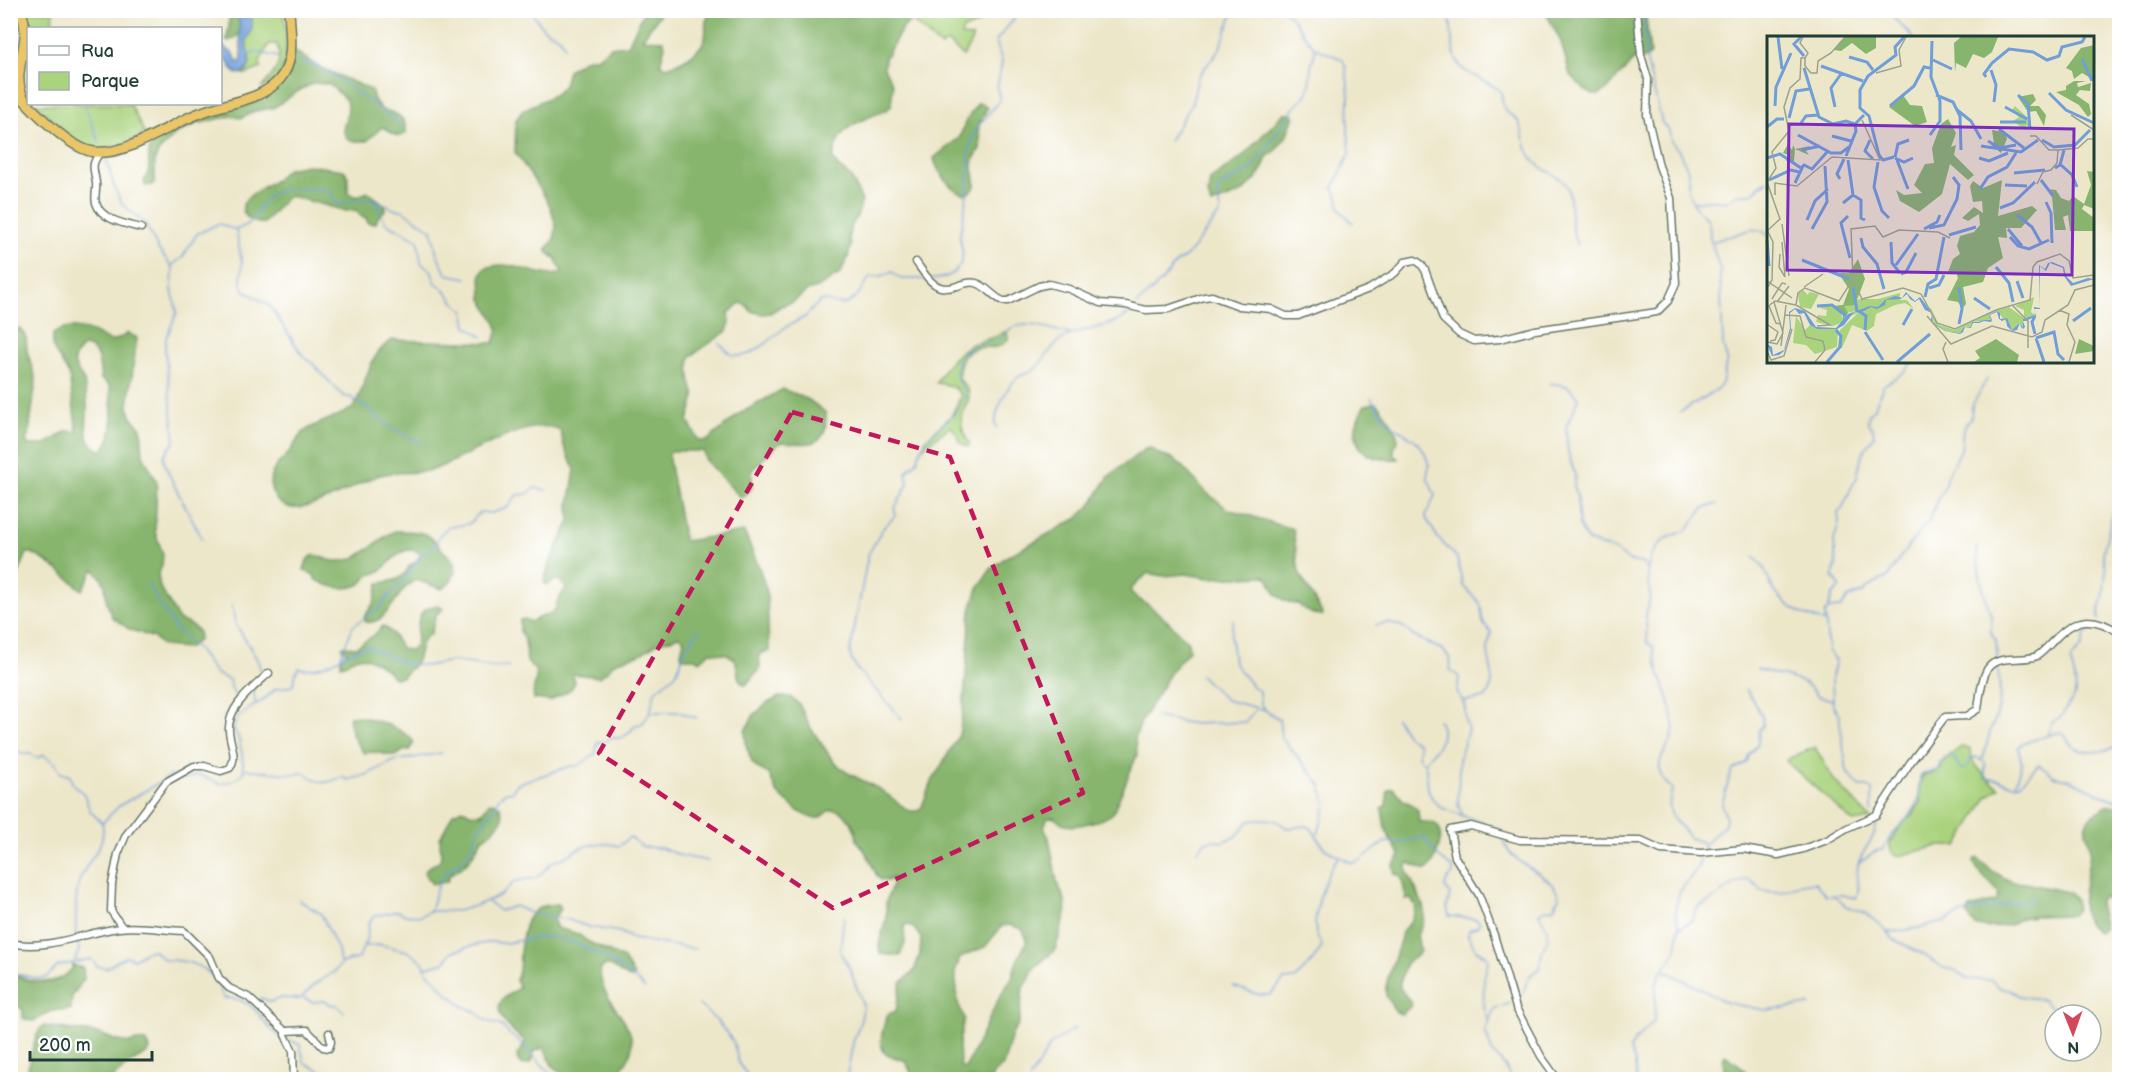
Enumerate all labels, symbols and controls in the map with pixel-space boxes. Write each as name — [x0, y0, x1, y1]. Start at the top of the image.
legend — [27, 27, 222, 105]
inset map — [1767, 36, 2094, 363]
text: Rua — [81, 41, 114, 62]
text: Parque — [81, 71, 139, 92]
north arrow — [2043, 1003, 2103, 1063]
scale bar — [30, 1024, 152, 1062]
text: 200 m — [39, 1035, 91, 1056]
text: N — [2067, 1037, 2079, 1056]

